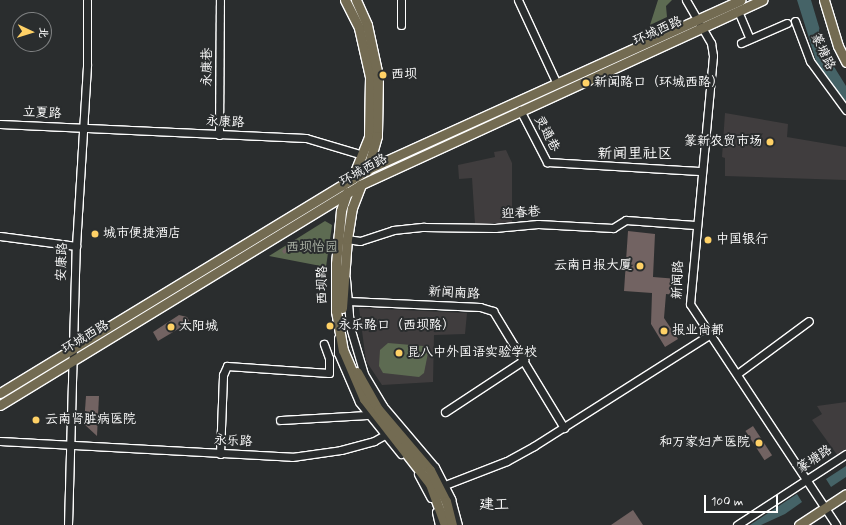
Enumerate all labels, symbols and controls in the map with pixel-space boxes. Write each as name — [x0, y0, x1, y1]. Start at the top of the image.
north arrow — [12, 12, 52, 52]
street label: 环城西路 — [631, 14, 685, 50]
text: 北 — [36, 27, 50, 39]
street label: 篆塘路 — [806, 31, 838, 73]
street label: 永康巷 — [200, 48, 216, 86]
place label: 西坝 — [391, 67, 417, 83]
marker: 西坝 — [378, 70, 388, 80]
place label: 新闻路口（环城西路） — [594, 75, 724, 91]
marker: 新闻路口（环城西路） — [581, 78, 591, 88]
street label: 立夏路 — [22, 105, 62, 123]
street label: 灵通巷 — [530, 113, 562, 155]
street label: 永康路 — [205, 114, 245, 132]
place label: 篆新农贸市场 — [684, 134, 762, 150]
marker: 篆新农贸市场 — [765, 137, 775, 147]
district label: 新闻里社区 — [598, 146, 672, 164]
street label: 环城西路 — [337, 152, 391, 190]
street label: 迎春巷 — [501, 205, 541, 223]
place label: 城市便捷酒店 — [103, 226, 181, 242]
marker: 城市便捷酒店 — [90, 229, 100, 239]
place label: 中国银行 — [716, 232, 768, 248]
marker: 中国银行 — [703, 235, 713, 245]
park label: 西坝怡园 — [286, 240, 338, 256]
street label: 安康路 — [55, 242, 71, 282]
place label: 云南日报大厦 — [554, 258, 632, 274]
street label: 新闻路 — [671, 260, 687, 300]
marker: 云南日报大厦 — [635, 261, 645, 271]
street label: 西坝路 — [315, 266, 331, 304]
street label: 新闻南路 — [428, 285, 480, 303]
street label: 环城西路 — [60, 318, 112, 358]
place label: 永乐路口（西坝路） — [338, 318, 455, 334]
place label: 太阳城 — [179, 319, 218, 335]
marker: 永乐路口（西坝路） — [325, 321, 335, 331]
marker: 太阳城 — [166, 322, 176, 332]
place label: 报业尚都 — [672, 323, 724, 339]
marker: 报业尚都 — [659, 326, 669, 336]
place label: 昆八中外国语实验学校 — [407, 345, 537, 361]
marker: 昆八中外国语实验学校 — [394, 348, 404, 358]
place label: 云南肾脏病医院 — [45, 412, 136, 428]
marker: 云南肾脏病医院 — [30, 414, 42, 426]
street label: 永乐路 — [213, 433, 253, 451]
place label: 和万家妇产医院 — [659, 435, 750, 451]
marker: 和万家妇产医院 — [753, 437, 765, 449]
street label: 篆塘路 — [794, 443, 836, 477]
scale bar — [706, 487, 780, 513]
text: 100 m — [711, 494, 743, 510]
district label: 建工 — [479, 497, 509, 515]

